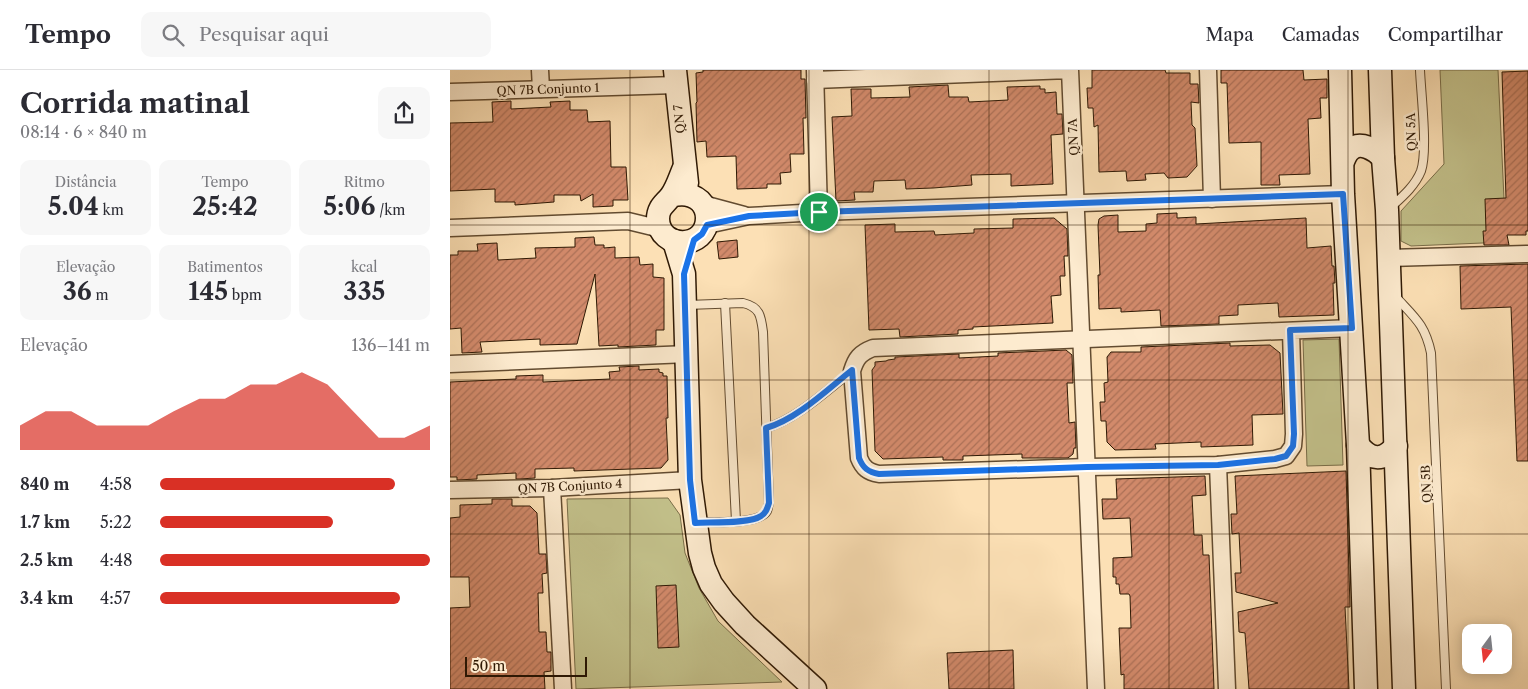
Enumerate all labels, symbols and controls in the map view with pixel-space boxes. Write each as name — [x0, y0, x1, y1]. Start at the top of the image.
search box — [141, 12, 491, 57]
text: Tempo — [25, 20, 111, 49]
icon: search — [159, 21, 187, 49]
text: Pesquisar aqui — [199, 23, 329, 46]
text: Mapa — [1206, 24, 1254, 46]
text: Camadas — [1282, 24, 1360, 46]
text: Compartilhar — [1388, 24, 1503, 46]
street label: QN 7B Conjunto 1 — [496, 80, 600, 98]
text: Corrida matinal — [20, 86, 250, 120]
button: share — [378, 87, 430, 139]
street label: QN 7 — [670, 104, 688, 134]
street label: QN 5A — [1403, 111, 1419, 151]
street label: QN 7A — [1064, 117, 1081, 156]
text: 08:14 · 6 × 840 m — [20, 122, 147, 142]
text: Distância — [55, 173, 117, 191]
text: Tempo — [201, 173, 249, 191]
text: Ritmo — [344, 173, 385, 191]
text: 5.04 — [48, 191, 99, 222]
text: 25:42 — [192, 191, 258, 222]
text: 5:06 — [323, 191, 375, 222]
pin — [798, 191, 840, 233]
icon: arrive — [805, 198, 833, 226]
text: km — [99, 201, 124, 219]
text: /km — [375, 201, 405, 219]
text: Elevação — [56, 258, 115, 276]
text: Batimentos — [187, 258, 263, 276]
text: kcal — [351, 258, 378, 276]
text: 36 — [63, 276, 92, 307]
text: 145 — [188, 276, 228, 307]
text: 335 — [343, 276, 385, 307]
text: m — [92, 286, 109, 304]
text: bpm — [228, 286, 262, 304]
text: Elevação — [20, 335, 88, 355]
text: 136–141 m — [352, 335, 430, 355]
street label: QN 5B — [1418, 465, 1434, 503]
text: 840 m — [20, 474, 69, 494]
text: 4:58 — [100, 474, 132, 494]
street label: QN 7B Conjunto 4 — [517, 476, 623, 496]
text: 1.7 km — [20, 512, 70, 532]
text: 5:22 — [100, 512, 132, 532]
text: 2.5 km — [20, 550, 73, 570]
text: 4:48 — [100, 550, 132, 570]
text: 3.4 km — [20, 588, 73, 608]
text: 4:57 — [100, 588, 130, 608]
north arrow — [1462, 624, 1512, 674]
map controls — [1462, 624, 1512, 674]
scale bar — [465, 654, 588, 677]
text: 50 m — [472, 657, 505, 675]

